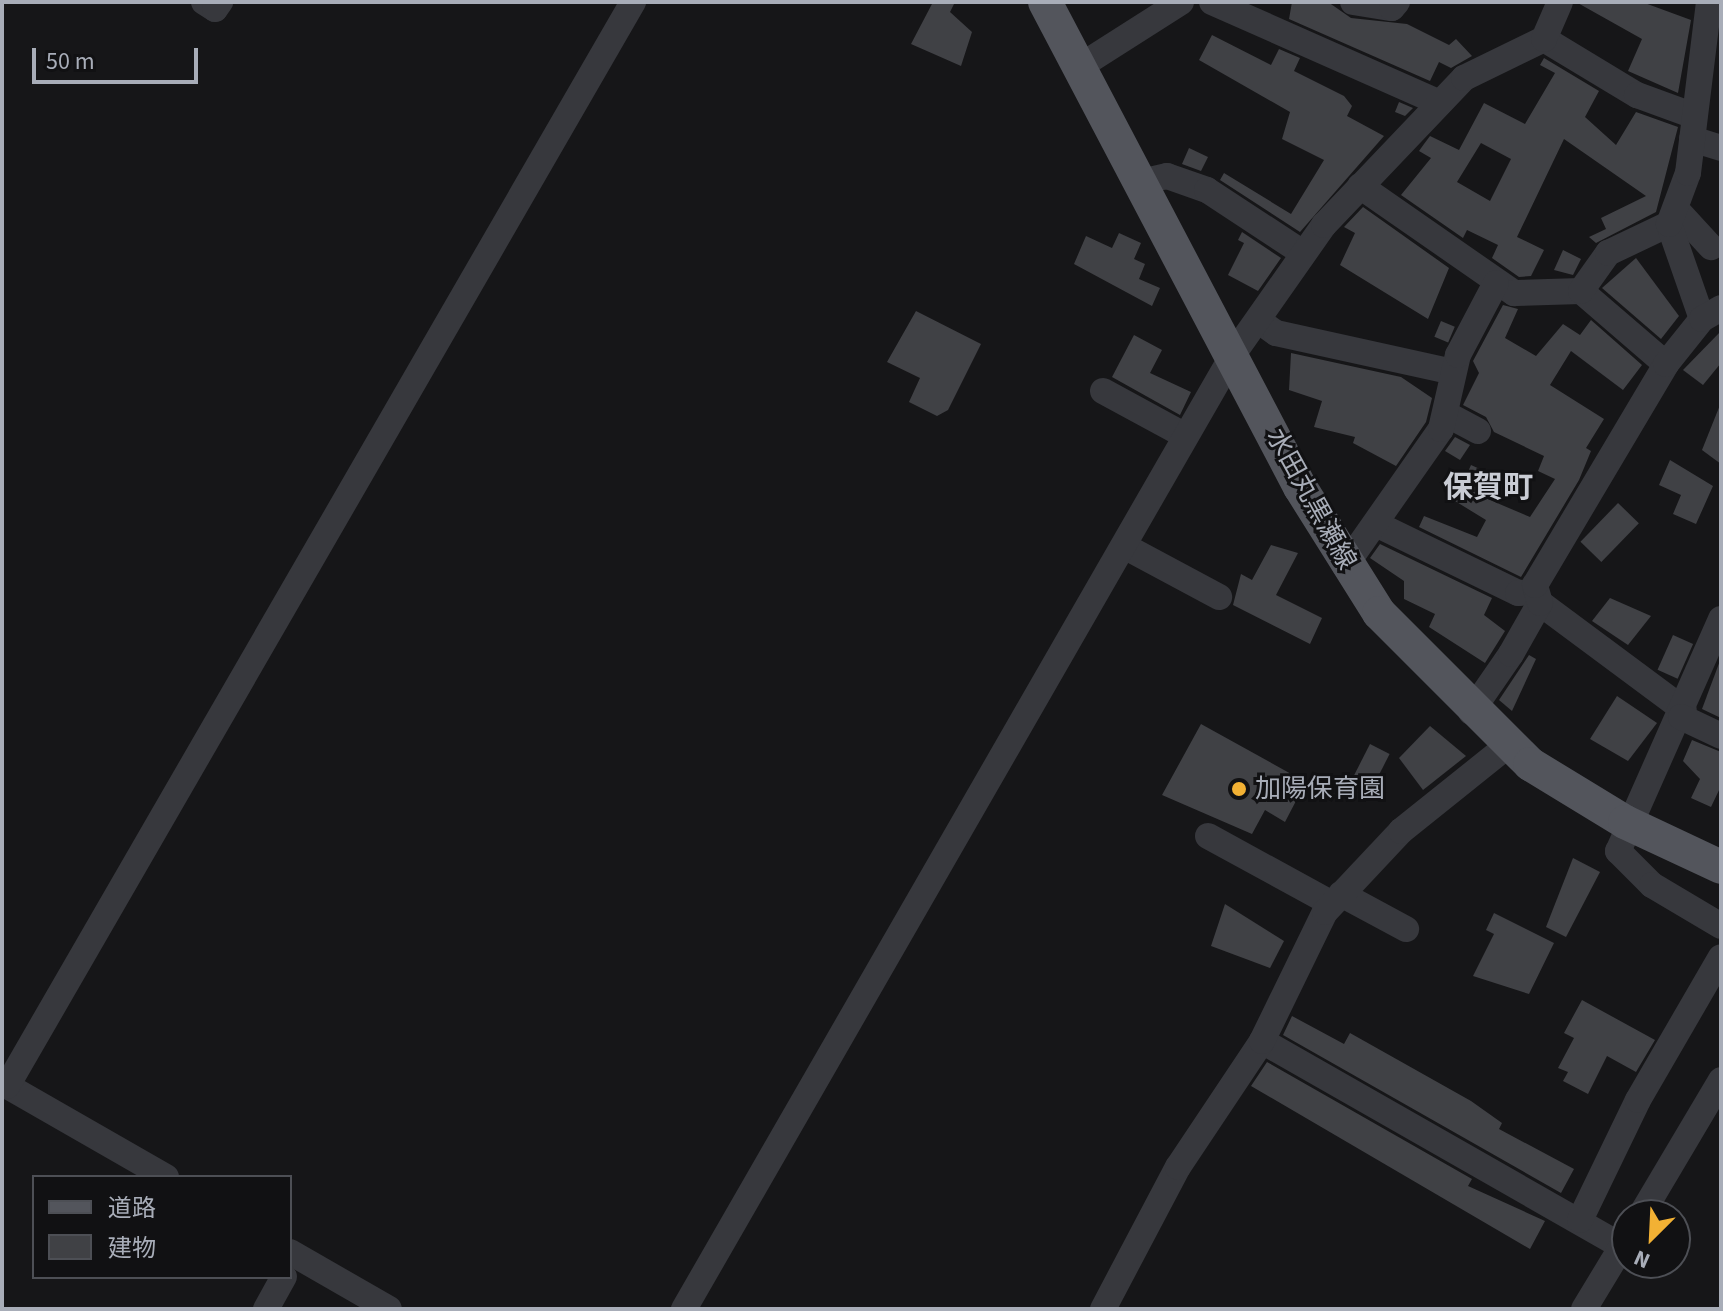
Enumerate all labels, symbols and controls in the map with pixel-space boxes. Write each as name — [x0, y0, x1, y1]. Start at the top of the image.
scale bar — [36, 32, 202, 82]
text: 50 m — [46, 44, 95, 79]
street label: 水田丸黒瀬線 — [1260, 423, 1362, 575]
district label: 保賀町 — [1443, 470, 1533, 506]
place label: 加陽保育園 — [1255, 773, 1385, 805]
marker: 加陽保育園 — [1230, 780, 1248, 798]
legend — [32, 1175, 292, 1279]
text: 道路 — [108, 1191, 156, 1226]
north arrow — [1611, 1199, 1691, 1279]
text: 建物 — [108, 1231, 156, 1266]
text: N — [1629, 1242, 1655, 1277]

